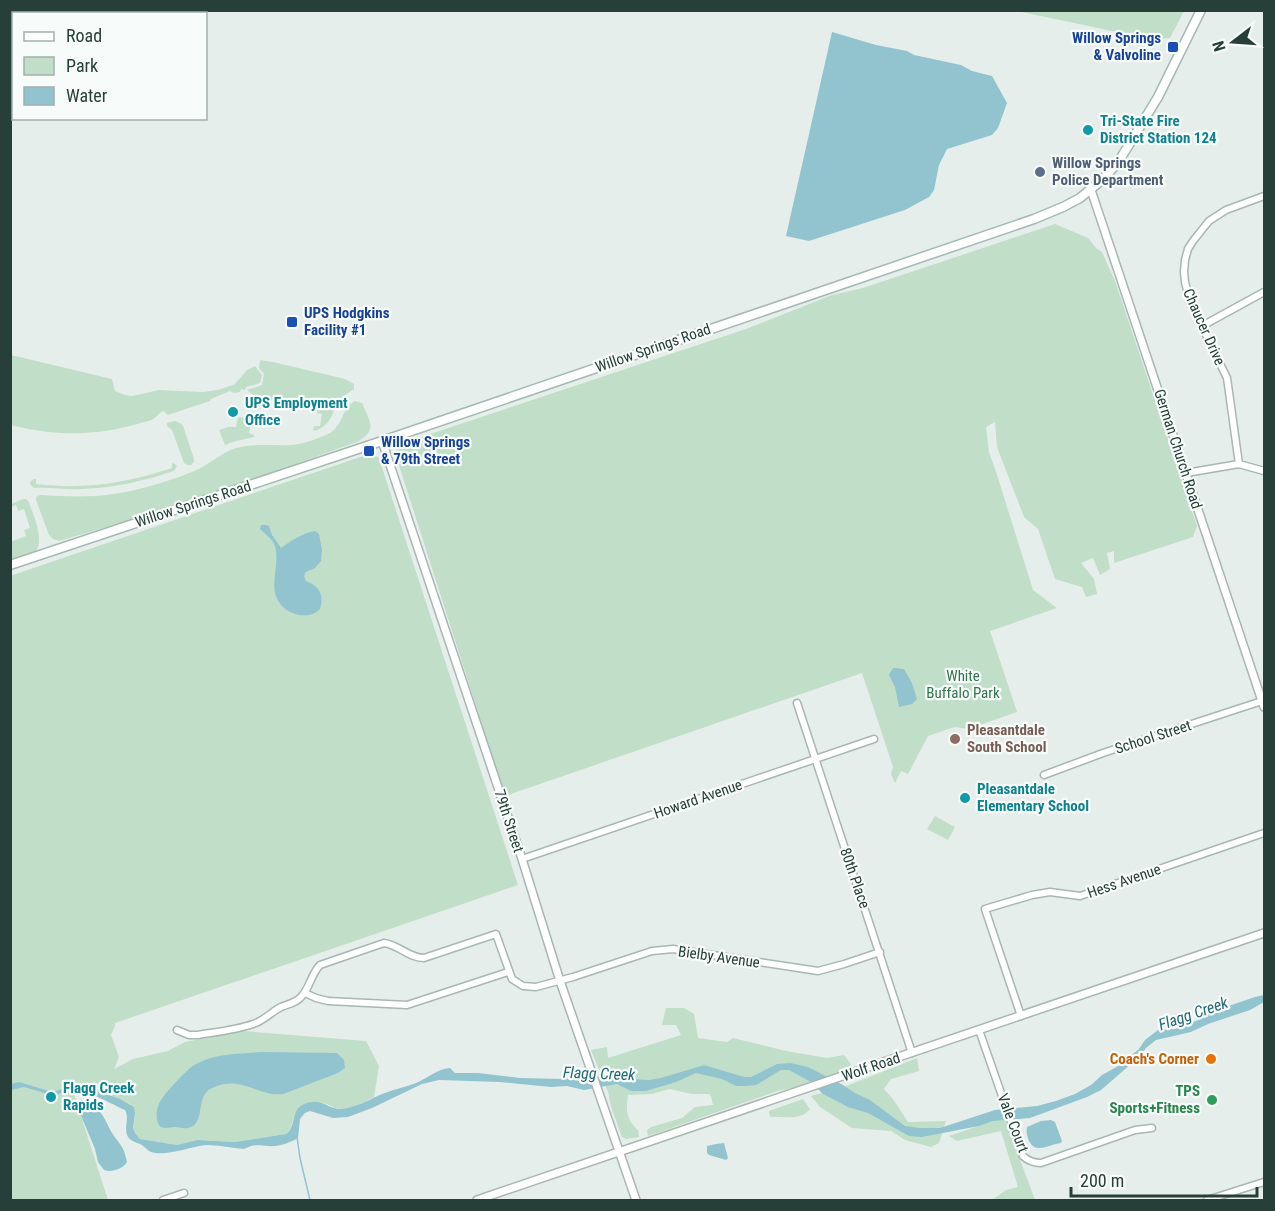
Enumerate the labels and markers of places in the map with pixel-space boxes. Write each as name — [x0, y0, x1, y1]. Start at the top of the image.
place label: Willow Springs & Valvoline — [1072, 29, 1161, 64]
marker: Willow Springs & Valvoline — [1166, 40, 1180, 54]
place label: Tri-State Fire District Station 124 — [1100, 112, 1217, 147]
marker: Tri-State Fire District Station 124 — [1081, 123, 1095, 137]
place label: Willow Springs Police Department — [1052, 154, 1164, 189]
marker: Willow Springs Police Department — [1033, 165, 1047, 179]
place label: UPS Hodgkins Facility #1 — [304, 304, 390, 339]
marker: UPS Hodgkins Facility #1 — [285, 315, 299, 329]
place label: UPS Employment Office — [245, 394, 348, 429]
marker: UPS Employment Office — [226, 405, 240, 419]
place label: Willow Springs & 79th Street — [381, 433, 470, 468]
marker: Willow Springs & 79th Street — [362, 444, 376, 458]
place label: Pleasantdale South School — [967, 721, 1046, 756]
marker: Pleasantdale South School — [948, 732, 962, 746]
place label: Pleasantdale Elementary School — [977, 780, 1089, 815]
marker: Pleasantdale Elementary School — [958, 791, 972, 805]
place label: Coach's Corner — [1110, 1050, 1199, 1068]
marker: Coach's Corner — [1204, 1052, 1218, 1066]
place label: Flagg Creek Rapids — [63, 1079, 135, 1114]
place label: TPS Sports+Fitness — [1109, 1082, 1200, 1117]
marker: Flagg Creek Rapids — [44, 1090, 58, 1104]
marker: TPS Sports+Fitness — [1205, 1093, 1219, 1107]

